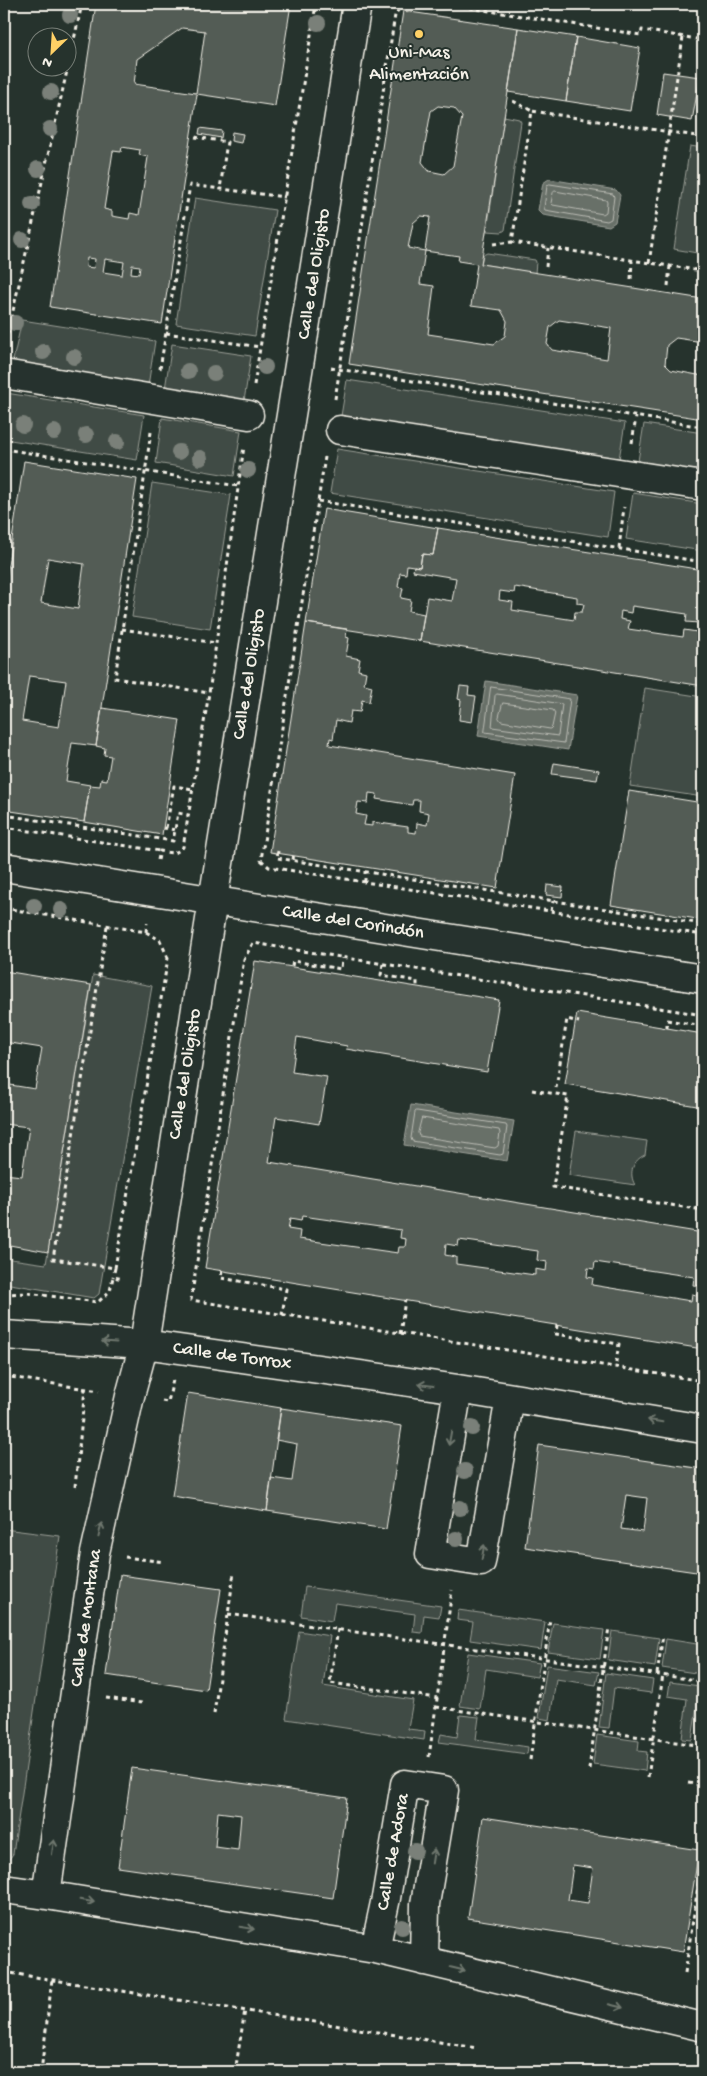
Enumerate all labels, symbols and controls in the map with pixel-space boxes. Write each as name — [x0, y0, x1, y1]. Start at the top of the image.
north arrow — [28, 28, 78, 78]
marker: Uni-Mas Alimentación — [413, 28, 425, 40]
place label: Uni-Mas Alimentación — [369, 42, 469, 87]
text: N — [40, 52, 55, 71]
street label: Calle del Oligisto — [293, 207, 337, 341]
street label: Calle del Oligisto — [228, 607, 272, 741]
street label: Calle del Corindón — [280, 900, 426, 946]
street label: Calle del Oligisto — [164, 1007, 208, 1141]
one-way arrow — [101, 1337, 117, 1346]
street label: Calle de Torrox — [171, 1337, 293, 1377]
one-way arrow — [418, 1379, 434, 1389]
one-way arrow — [647, 1416, 663, 1426]
one-way arrow — [445, 1429, 455, 1445]
one-way arrow — [96, 1522, 105, 1538]
one-way arrow — [479, 1544, 489, 1560]
street label: Calle de Montana — [66, 1546, 108, 1688]
street label: Calle de Adora — [372, 1790, 416, 1912]
one-way arrow — [49, 1839, 59, 1855]
one-way arrow — [428, 1849, 438, 1865]
one-way arrow — [78, 1897, 94, 1907]
one-way arrow — [239, 1923, 255, 1933]
one-way arrow — [449, 1965, 465, 1974]
one-way arrow — [608, 2002, 624, 2011]

